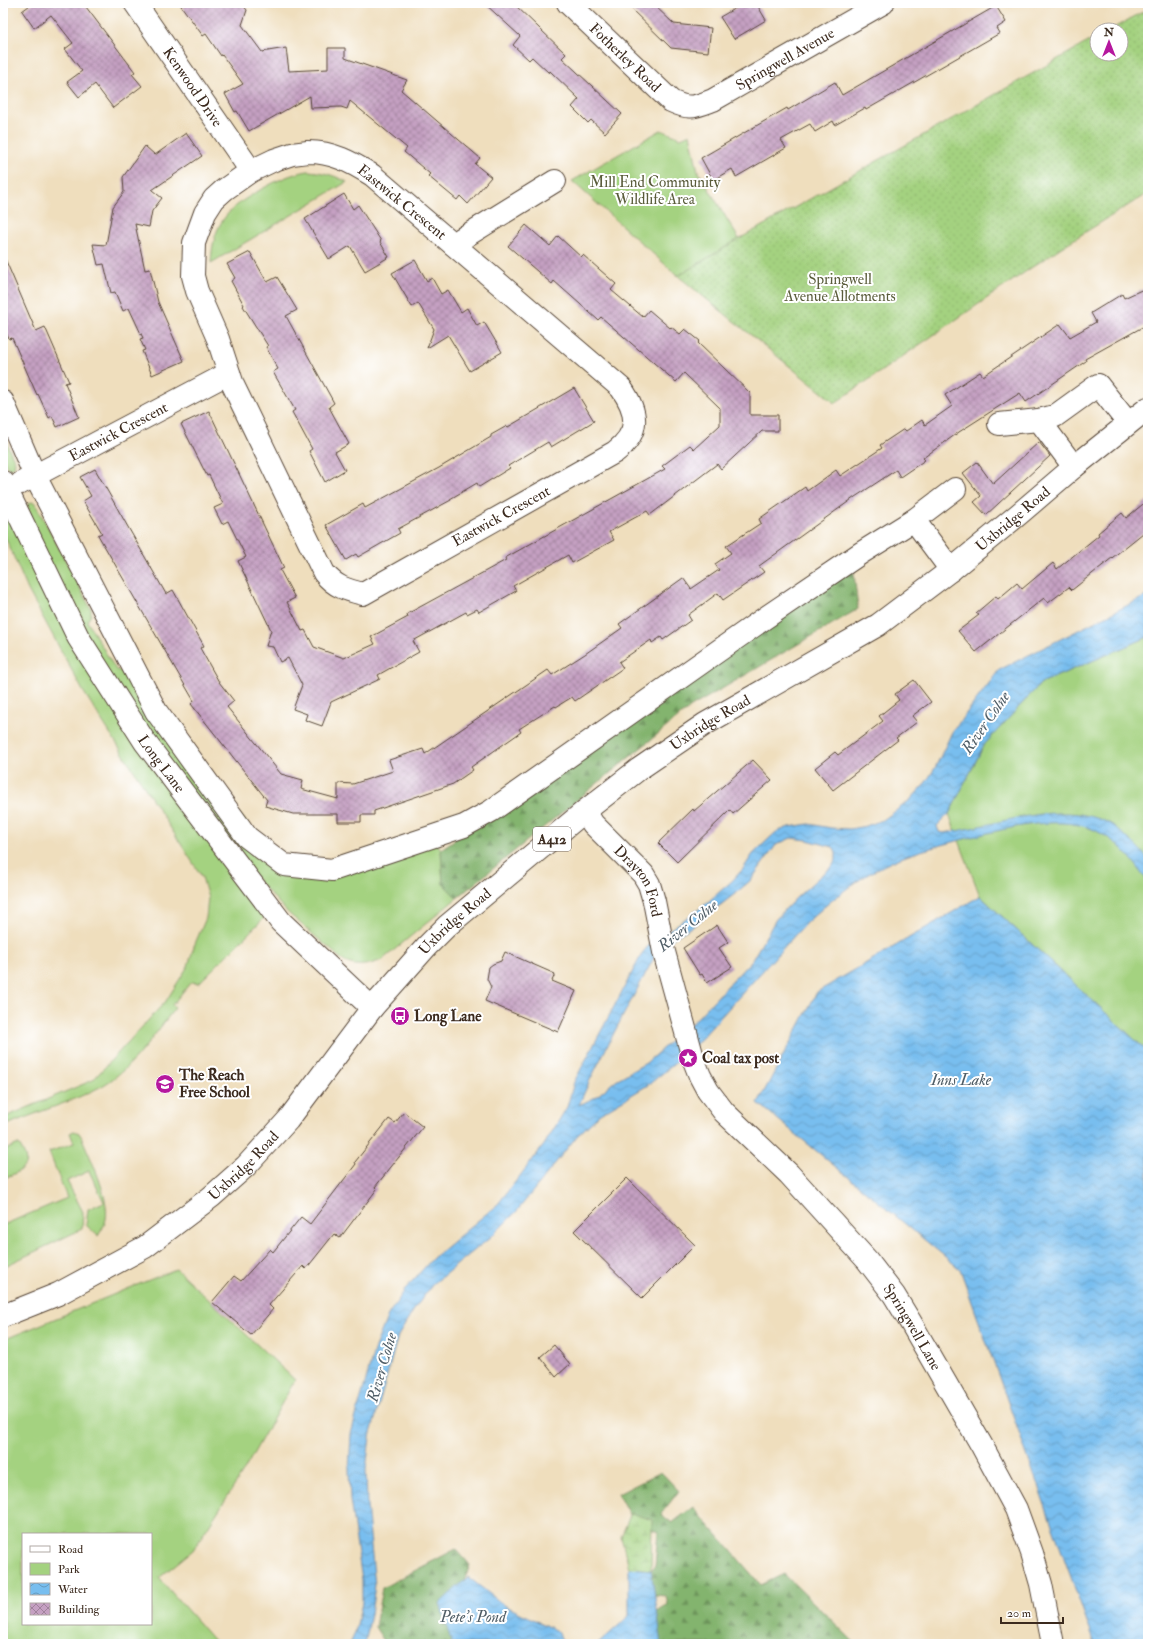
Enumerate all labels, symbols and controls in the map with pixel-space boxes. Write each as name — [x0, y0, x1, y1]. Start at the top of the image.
street label: Fotherley Road — [585, 19, 665, 97]
north arrow — [1089, 22, 1129, 62]
street label: Springwell Avenue — [733, 24, 838, 95]
text: N — [1103, 26, 1115, 39]
street label: Kenwood Drive — [158, 44, 227, 131]
street label: Eastwick Crescent — [353, 161, 450, 244]
park label: Mill End Community Wildlife Area — [590, 173, 721, 209]
park label: Springwell Avenue Allotments — [783, 270, 896, 306]
street label: Eastwick Crescent — [66, 398, 171, 466]
street label: Eastwick Crescent — [449, 482, 554, 551]
street label: Uxbridge Road — [972, 482, 1055, 556]
water label: River Colne — [957, 687, 1015, 758]
street label: Uxbridge Road — [666, 691, 754, 755]
street label: Long Lane — [133, 732, 189, 797]
road number: A412 — [533, 827, 571, 851]
street label: Drayton Ford — [610, 841, 666, 919]
street label: Uxbridge Road — [415, 884, 496, 959]
water label: River Colne — [653, 895, 722, 957]
bus stop icon: Long Lane — [389, 1005, 411, 1027]
place label: Long Lane — [414, 1007, 482, 1027]
place icon: Coal tax post — [677, 1047, 699, 1069]
place label: Coal tax post — [702, 1049, 779, 1069]
place label: The Reach Free School — [178, 1066, 250, 1102]
water label: Inns Lake — [930, 1070, 992, 1090]
school or university icon: The Reach Free School — [154, 1073, 176, 1095]
street label: Uxbridge Road — [205, 1127, 283, 1205]
street label: Springwell Lane — [879, 1280, 945, 1374]
water label: River Colne — [362, 1330, 402, 1405]
legend — [22, 1533, 152, 1625]
text: Road — [58, 1542, 83, 1557]
text: Park — [58, 1562, 80, 1577]
text: Water — [57, 1582, 88, 1597]
scale bar — [1001, 1599, 1063, 1625]
text: Building — [58, 1602, 101, 1617]
text: 20 m — [1007, 1606, 1032, 1621]
water label: Pete's Pond — [439, 1607, 507, 1627]

